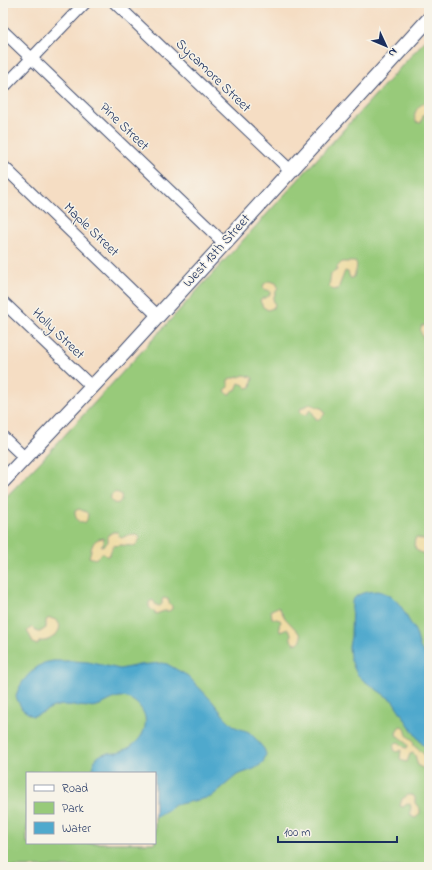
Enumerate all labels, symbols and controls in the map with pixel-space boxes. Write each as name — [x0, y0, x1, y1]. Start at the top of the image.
north arrow — [366, 26, 406, 66]
street label: Sycamore Street — [170, 34, 256, 119]
text: N — [384, 44, 401, 60]
street label: Pine Street — [94, 98, 154, 156]
street label: Maple Street — [58, 198, 124, 262]
street label: West 13th Street — [178, 209, 256, 293]
street label: Holly Street — [26, 303, 89, 365]
legend — [26, 772, 156, 844]
text: Road — [62, 780, 88, 798]
text: Park — [62, 800, 84, 818]
scale bar — [278, 818, 397, 844]
text: Water — [62, 820, 91, 838]
text: 100 m — [284, 824, 311, 842]

